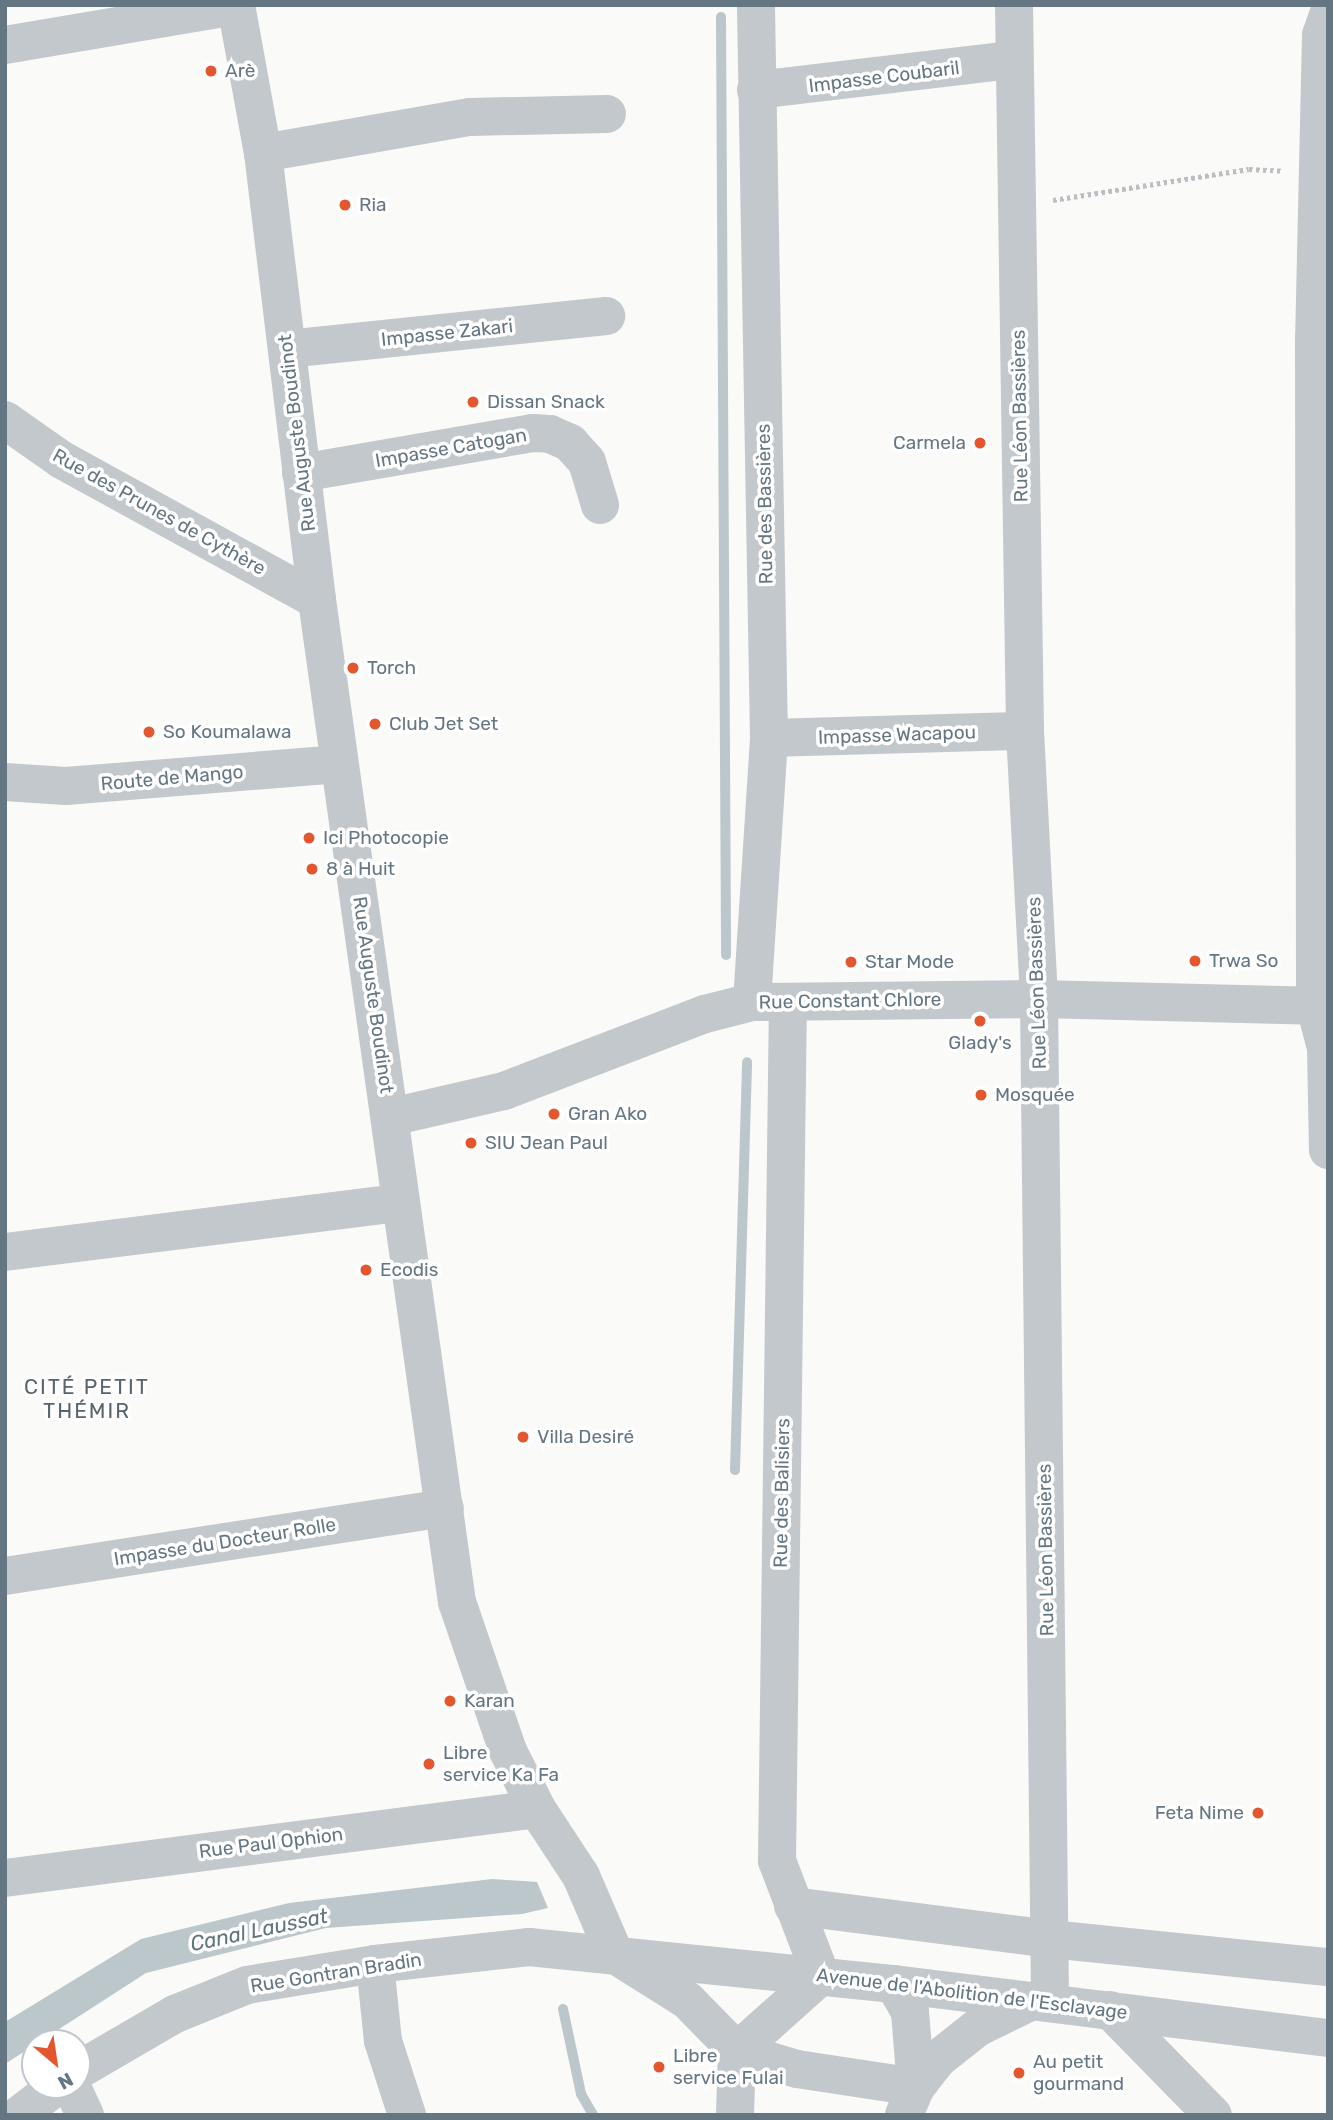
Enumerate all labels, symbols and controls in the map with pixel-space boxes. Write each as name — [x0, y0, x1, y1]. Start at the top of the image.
street label: Impasse Coubaril — [807, 56, 961, 98]
place label: Arè — [225, 60, 255, 82]
marker: Arè — [203, 63, 219, 79]
place label: Ria — [359, 194, 387, 216]
marker: Ria — [337, 197, 353, 213]
street label: Impasse Zakari — [380, 315, 514, 351]
street label: Rue Léon Bassières — [1007, 330, 1033, 502]
street label: Rue Auguste Boudinot — [274, 333, 320, 533]
place label: Dissan Snack — [487, 391, 605, 413]
marker: Dissan Snack — [465, 394, 481, 410]
street label: Impasse Catogan — [374, 423, 528, 473]
street label: Rue des Bassières — [752, 423, 778, 585]
place label: Carmela — [893, 432, 966, 454]
marker: Carmela — [972, 435, 988, 451]
street label: Rue des Prunes de Cythère — [49, 444, 269, 580]
place label: Torch — [367, 657, 416, 679]
marker: Torch — [345, 660, 361, 676]
place label: Club Jet Set — [389, 713, 498, 735]
marker: Club Jet Set — [367, 716, 383, 732]
place label: So Koumalawa — [163, 721, 291, 743]
street label: Impasse Wacapou — [817, 721, 977, 749]
marker: So Koumalawa — [141, 724, 157, 740]
street label: Route de Mango — [100, 760, 244, 796]
place label: Ici Photocopie — [323, 827, 449, 849]
marker: Ici Photocopie — [301, 830, 317, 846]
place label: 8 à Huit — [326, 858, 395, 880]
marker: 8 à Huit — [304, 861, 320, 877]
street label: Rue Auguste Boudinot — [348, 895, 398, 1095]
street label: Rue Léon Bassières — [1023, 896, 1051, 1070]
place label: Trwa So — [1209, 950, 1278, 972]
place label: Star Mode — [865, 951, 955, 973]
marker: Trwa So — [1187, 953, 1203, 969]
marker: Star Mode — [843, 954, 859, 970]
street label: Rue Constant Chlore — [758, 988, 942, 1014]
marker: Glady's — [972, 1013, 988, 1029]
place label: Glady's — [948, 1032, 1012, 1054]
place label: Mosquée — [995, 1084, 1075, 1106]
marker: Mosquée — [973, 1087, 989, 1103]
place label: Gran Ako — [568, 1103, 648, 1125]
marker: Gran Ako — [546, 1106, 562, 1122]
place label: SIU Jean Paul — [485, 1132, 608, 1154]
marker: SIU Jean Paul — [463, 1135, 479, 1151]
place label: Ecodis — [380, 1259, 438, 1281]
marker: Ecodis — [358, 1262, 374, 1278]
district label: CITÉ PETIT THÉMIR — [25, 1374, 149, 1424]
street label: Rue des Balisiers — [769, 1418, 795, 1568]
place label: Villa Desiré — [537, 1426, 634, 1448]
marker: Villa Desiré — [515, 1429, 531, 1445]
street label: Rue Léon Bassières — [1033, 1464, 1059, 1636]
street label: Impasse du Docteur Rolle — [112, 1513, 338, 1571]
place label: Karan — [464, 1690, 515, 1712]
marker: Karan — [442, 1693, 458, 1709]
place label: Libre service Ka Fa — [443, 1742, 559, 1786]
marker: Libre service Ka Fa — [421, 1756, 437, 1772]
place label: Feta Nime — [1155, 1802, 1244, 1824]
marker: Feta Nime — [1250, 1805, 1266, 1821]
street label: Rue Paul Ophion — [198, 1823, 344, 1863]
water label: Canal Laussat — [188, 1903, 330, 1957]
street label: Rue Gontran Bradin — [249, 1948, 423, 1998]
street label: Avenue de l'Abolition de l'Esclavage — [815, 1964, 1129, 2024]
north arrow — [21, 2029, 91, 2099]
place label: Libre service Fulai — [673, 2045, 783, 2089]
place label: Au petit gourmand — [1033, 2051, 1124, 2095]
marker: Libre service Fulai — [651, 2059, 667, 2075]
marker: Au petit gourmand — [1011, 2065, 1027, 2081]
text: N — [54, 2068, 77, 2094]

